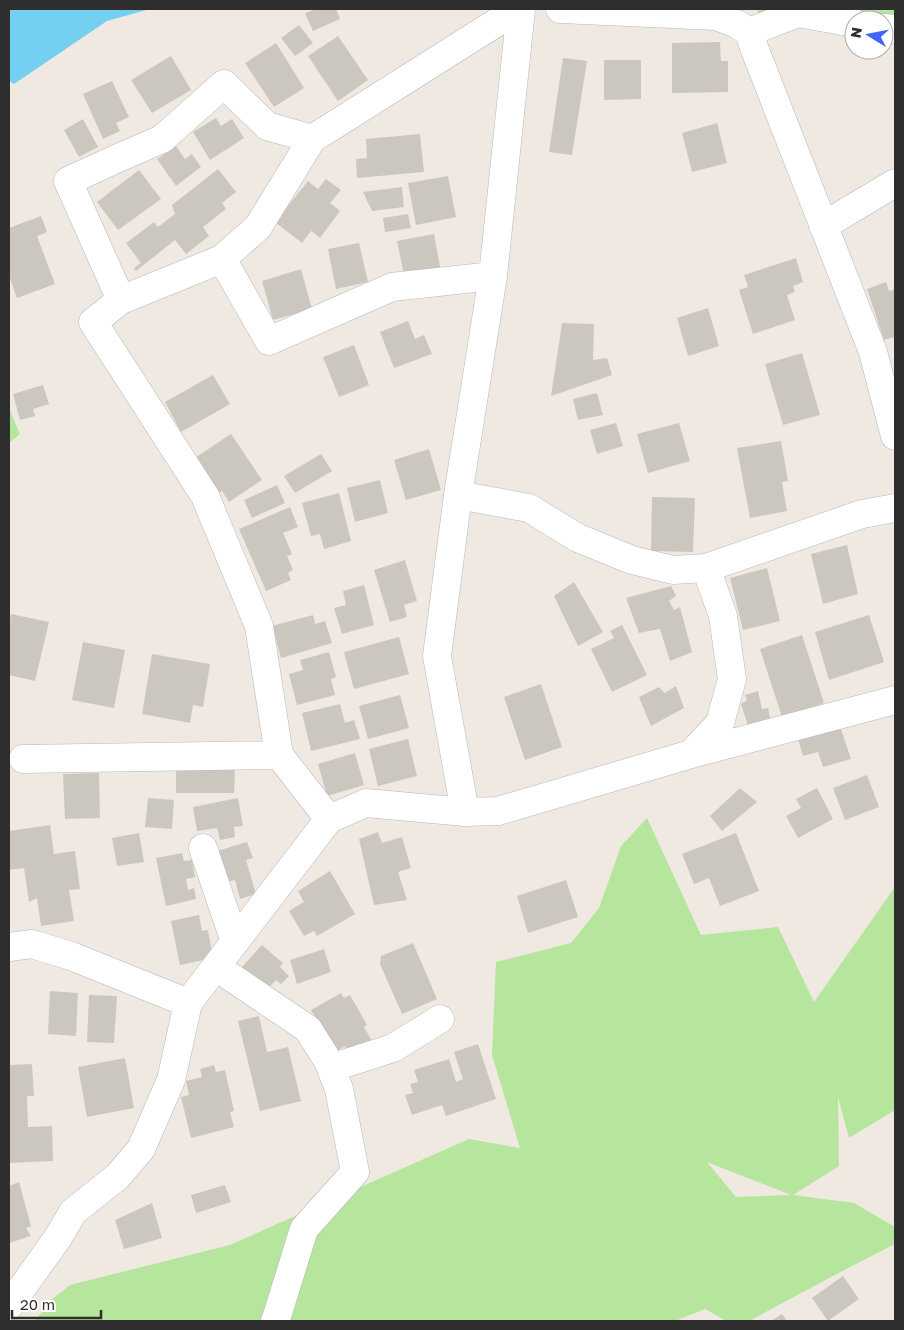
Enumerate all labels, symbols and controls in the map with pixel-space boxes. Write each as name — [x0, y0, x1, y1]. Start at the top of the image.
north arrow — [844, 10, 894, 60]
text: N — [846, 26, 865, 39]
scale bar — [12, 1288, 101, 1320]
text: 20 m — [20, 1295, 55, 1313]

